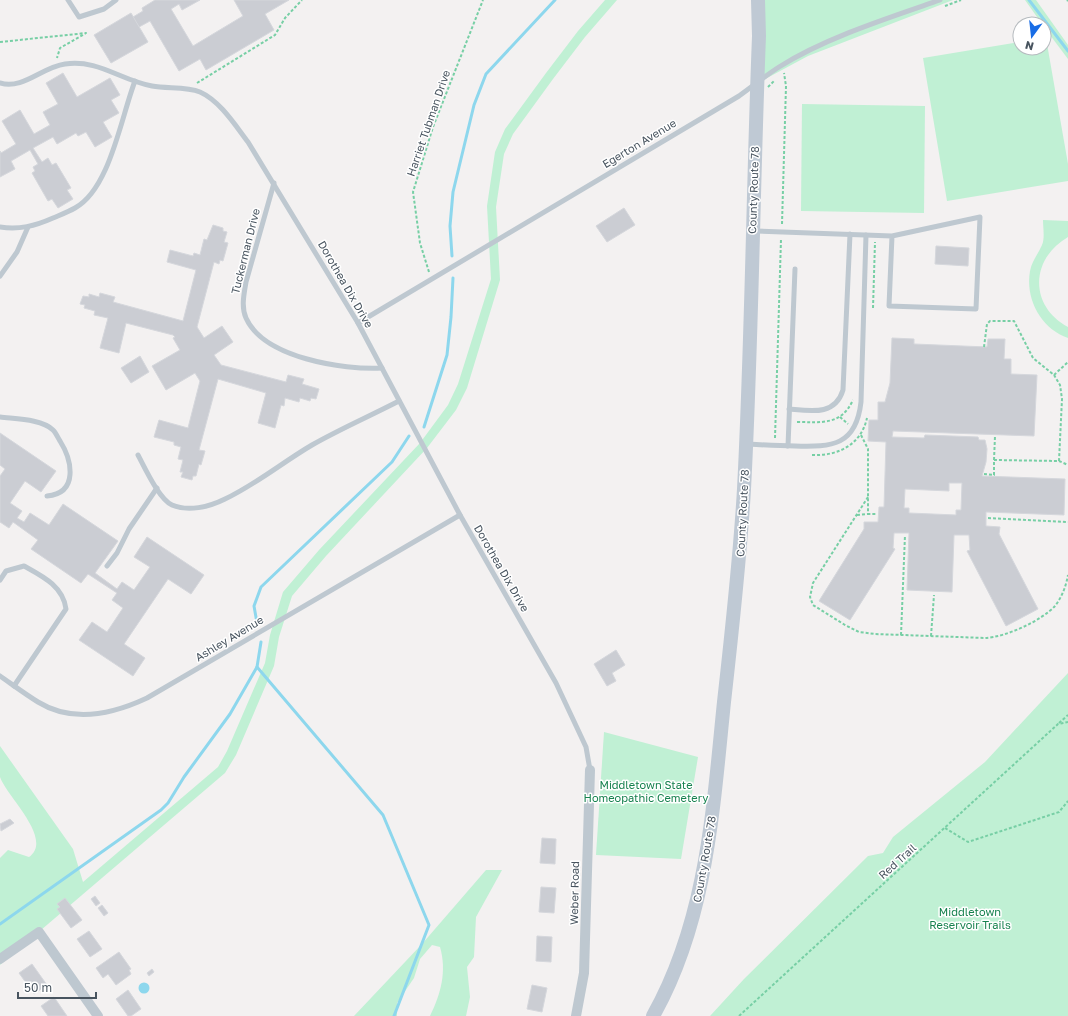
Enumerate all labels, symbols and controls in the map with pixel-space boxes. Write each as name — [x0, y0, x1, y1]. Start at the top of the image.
north arrow — [1012, 16, 1052, 56]
text: N — [1024, 39, 1035, 54]
street label: Harriet Tubman Drive — [404, 68, 452, 178]
street label: Egerton Avenue — [600, 116, 678, 170]
street label: County Route 78 — [745, 146, 761, 234]
street label: Tuckerman Drive — [228, 207, 262, 295]
street label: Dorothea Dix Drive — [316, 238, 376, 330]
street label: County Route 78 — [733, 469, 751, 557]
street label: Dorothea Dix Drive — [472, 522, 532, 614]
street label: Ashley Avenue — [193, 613, 265, 663]
park label: Middletown State Homeopathic Cemetery — [584, 778, 708, 804]
street label: County Route 78 — [690, 814, 718, 903]
street label: Red Trail — [876, 840, 919, 881]
street label: Weber Road — [567, 861, 581, 925]
park label: Middletown Reservoir Trails — [929, 905, 1011, 931]
scale bar — [18, 974, 96, 1000]
text: 50 m — [24, 980, 52, 995]

